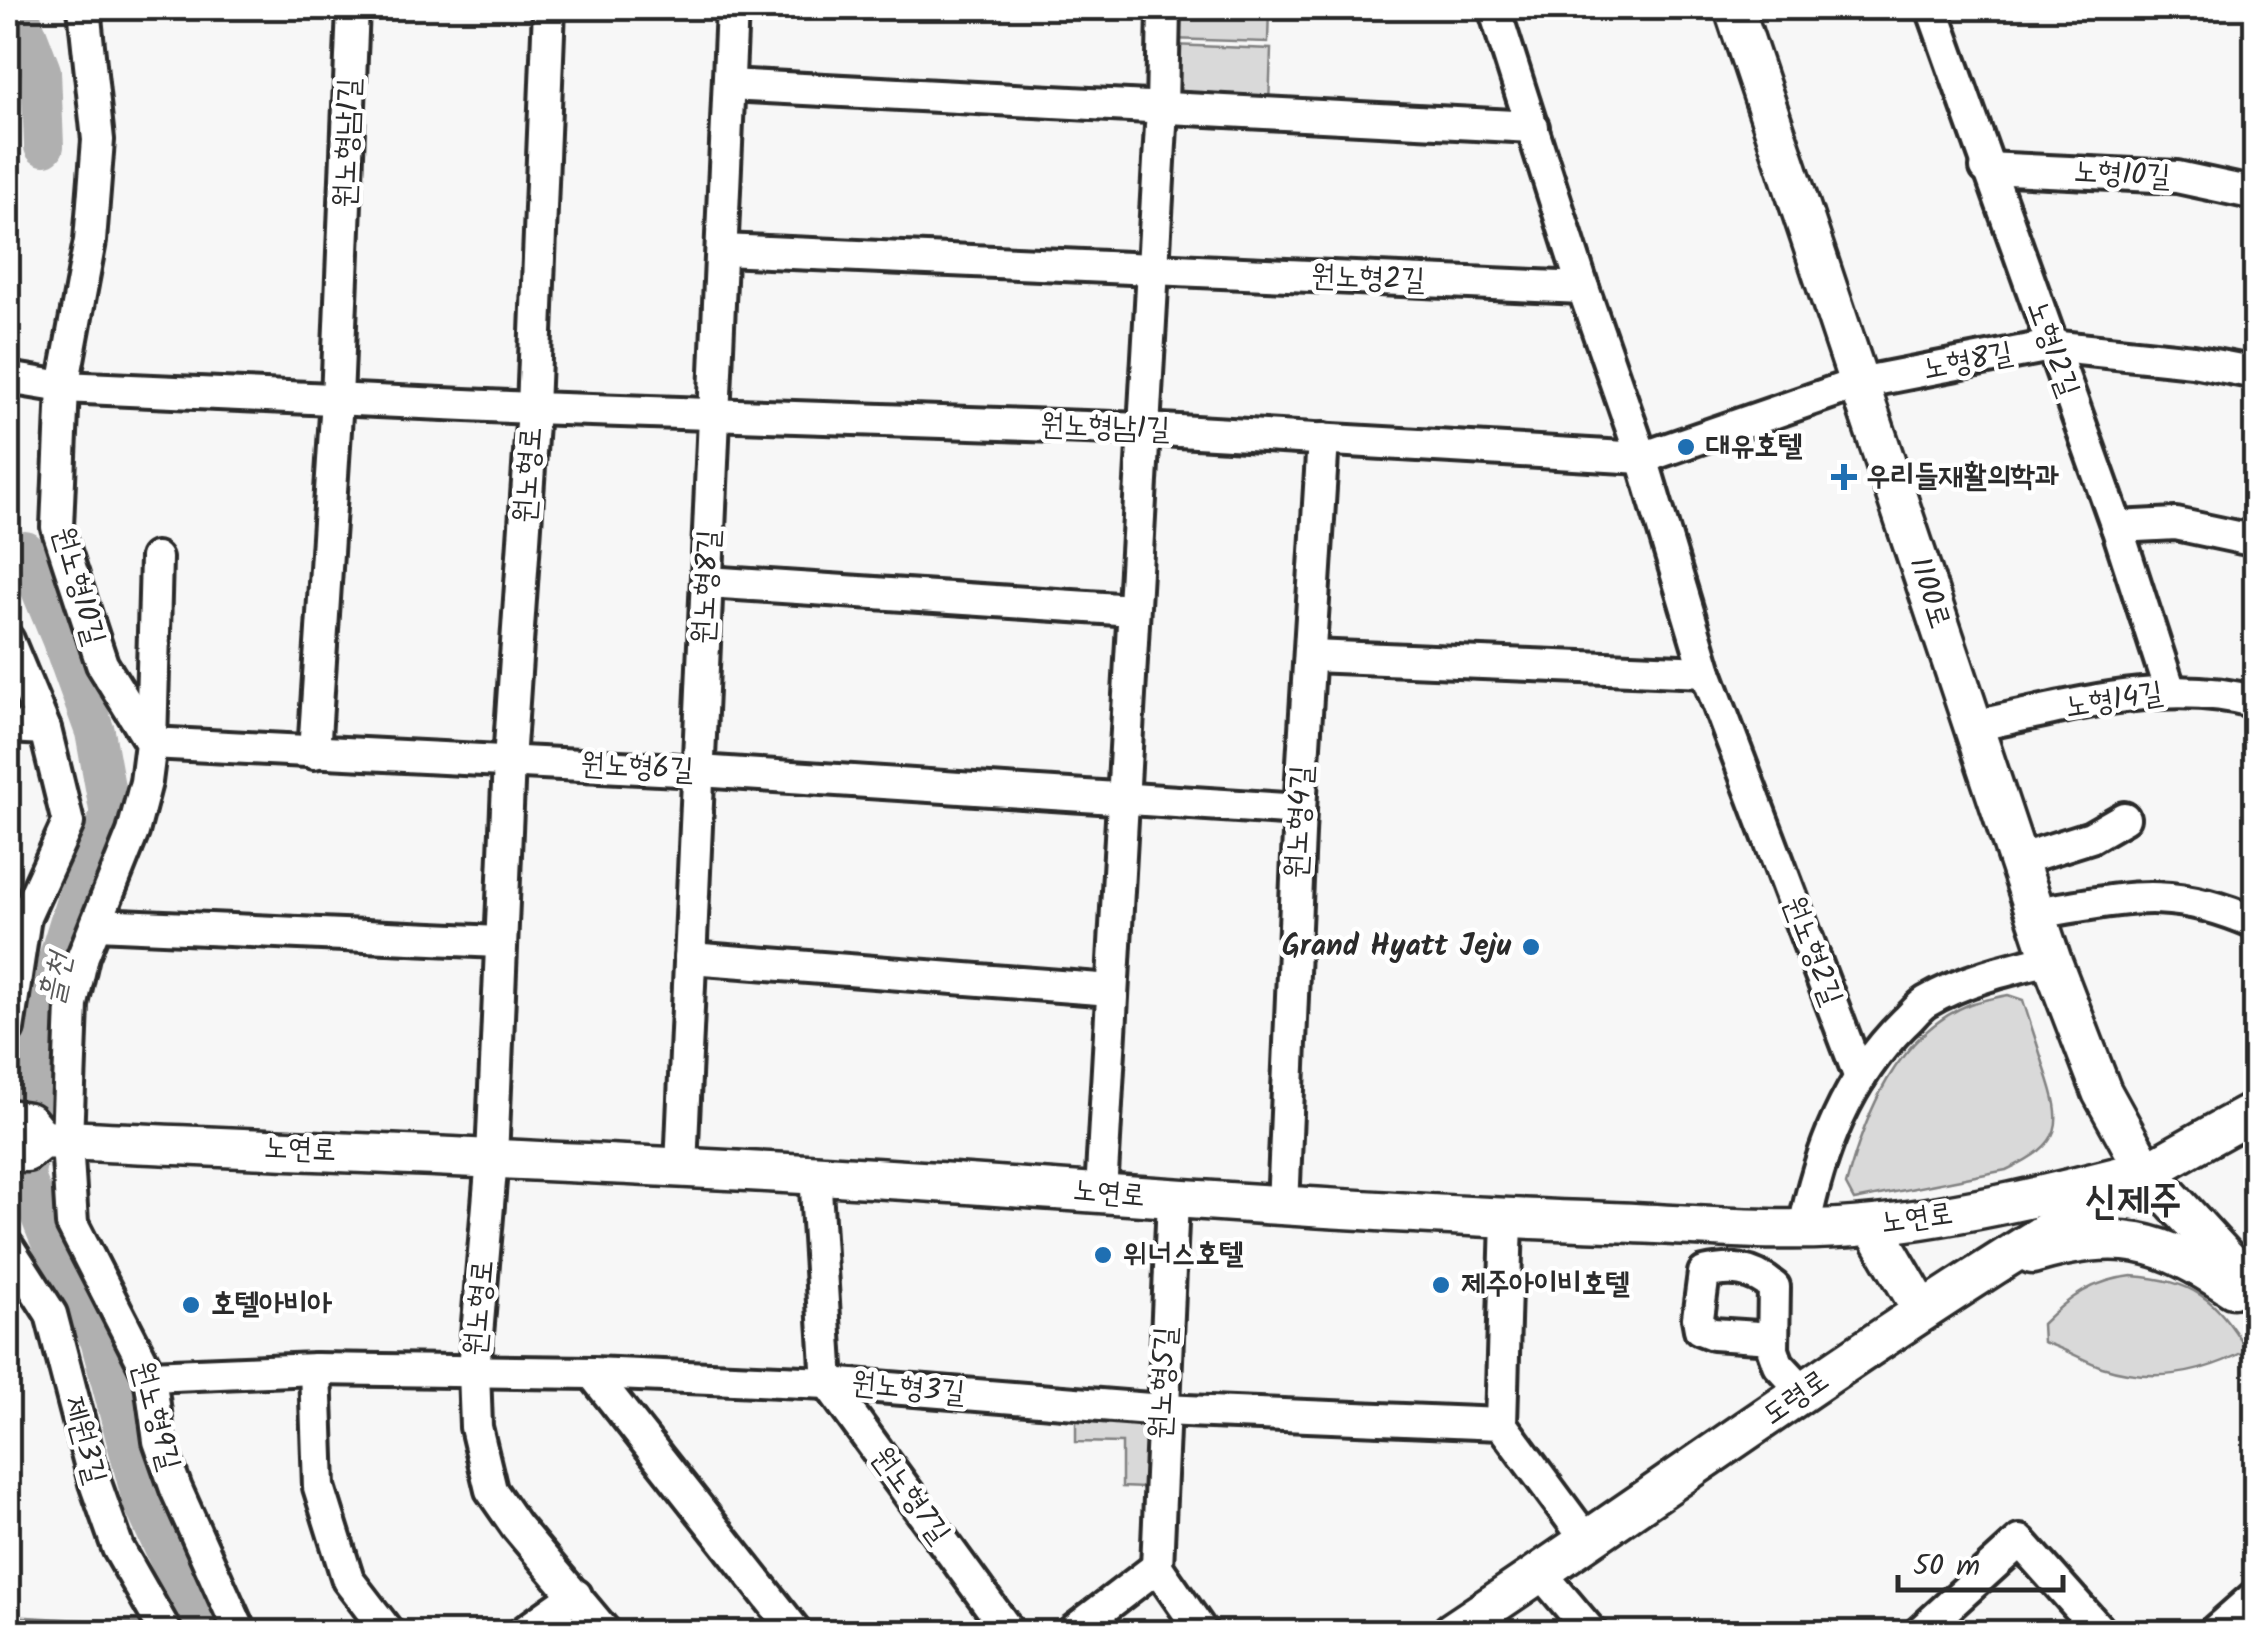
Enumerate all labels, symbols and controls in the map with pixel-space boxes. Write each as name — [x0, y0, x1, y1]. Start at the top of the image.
street label: 원노형남1길 — [322, 77, 374, 209]
street label: 노형10길 — [2072, 148, 2172, 202]
street label: 원노형2길 — [1310, 253, 1426, 305]
street label: 노형12길 — [2012, 294, 2092, 404]
street label: 노형8길 — [1919, 330, 2017, 394]
street label: 원노형남1길 — [1039, 402, 1171, 454]
place label: 대유호텔 — [1706, 423, 1803, 471]
street label: 원노형로 — [502, 425, 556, 525]
marker: 대유호텔 — [1675, 436, 1697, 458]
place label: 우리들재활의학과 — [1866, 453, 2059, 501]
marker: 우리들재활의학과 — [1831, 464, 1857, 490]
street label: 원노형10길 — [38, 521, 118, 651]
street label: 원노형8길 — [680, 529, 734, 645]
street label: 1100로 — [1895, 551, 1963, 635]
street label: 노형14길 — [2062, 670, 2166, 732]
street label: 원노형6길 — [579, 741, 695, 795]
street label: 원노형4길 — [1273, 764, 1327, 880]
street label: 원노형2길 — [1769, 889, 1855, 1013]
place label: Grand Hyatt Jeju — [1282, 923, 1511, 971]
marker: Grand Hyatt Jeju — [1520, 936, 1542, 958]
water label: 흘천 — [27, 945, 88, 1009]
street label: 노연로 — [263, 1125, 337, 1175]
street label: 노연로 — [1071, 1167, 1147, 1221]
district label: 신제주 — [2085, 1170, 2181, 1234]
street label: 노연로 — [1878, 1190, 1956, 1248]
place label: 위너스호텔 — [1123, 1231, 1244, 1279]
marker: 위너스호텔 — [1092, 1244, 1114, 1266]
street label: 원노형로 — [452, 1258, 508, 1358]
place label: 제주아이비호텔 — [1461, 1261, 1630, 1309]
marker: 제주아이비호텔 — [1430, 1274, 1452, 1296]
place label: 호텔아비아 — [211, 1281, 333, 1329]
marker: 호텔아비아 — [180, 1294, 202, 1316]
street label: 원노형5길 — [1137, 1325, 1191, 1441]
street label: 원노형9길 — [117, 1356, 193, 1476]
street label: 도령로 — [1753, 1358, 1839, 1438]
street label: 원노형3길 — [849, 1360, 967, 1418]
street label: 제원3길 — [49, 1391, 119, 1489]
street label: 원노형7길 — [858, 1437, 962, 1555]
scale bar — [1898, 1530, 2063, 1592]
text: 50 m — [1913, 1543, 1980, 1591]

